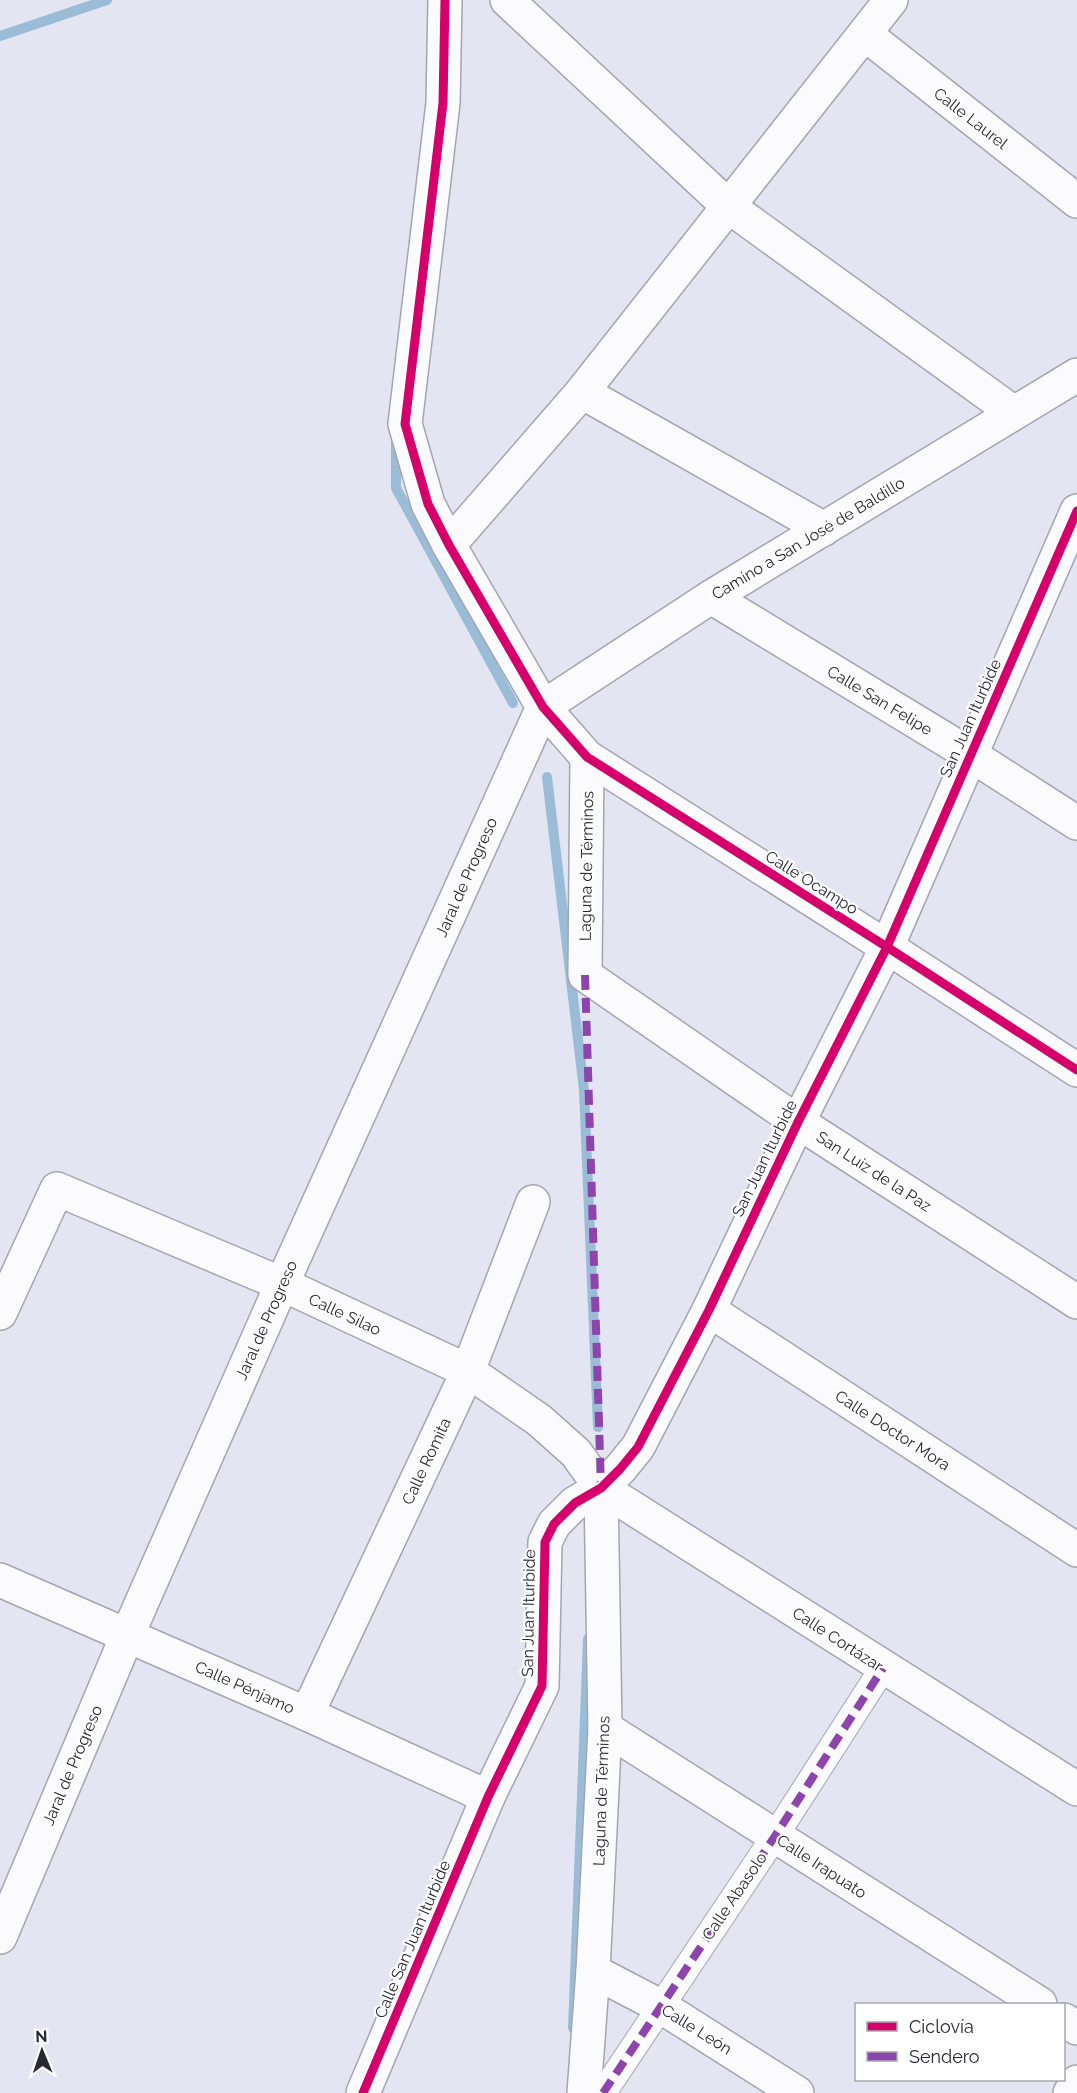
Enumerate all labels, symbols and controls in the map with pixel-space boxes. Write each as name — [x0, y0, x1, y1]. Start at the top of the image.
street label: Calle Laurel — [930, 84, 1012, 154]
street label: Camino a San José de Baldillo — [708, 473, 908, 604]
street label: San Juan Iturbide — [936, 656, 1005, 780]
street label: Calle San Felipe — [824, 662, 936, 739]
street label: Laguna de Términos — [576, 790, 597, 941]
street label: Jaral de Progreso — [432, 815, 501, 940]
street label: Calle Ocampo — [762, 846, 862, 918]
street label: San Juan Iturbide — [728, 1097, 801, 1220]
street label: San Luiz de la Paz — [813, 1127, 935, 1216]
street label: Jaral de Progreso — [232, 1258, 301, 1383]
street label: Calle Silao — [306, 1289, 384, 1339]
street label: Calle Doctor Mora — [832, 1386, 954, 1475]
street label: Calle Romita — [398, 1415, 455, 1508]
street label: San Juan Iturbide — [518, 1549, 539, 1677]
street label: Calle Cortázar — [789, 1603, 887, 1676]
street label: Calle Pénjamo — [192, 1657, 298, 1718]
street label: Jaral de Progreso — [39, 1702, 106, 1828]
street label: Laguna de Términos — [589, 1715, 614, 1866]
street label: Calle Irapuato — [773, 1830, 870, 1902]
street label: Calle Abasolo — [698, 1849, 771, 1944]
street label: Calle San Juan Iturbide — [371, 1857, 454, 2021]
street label: Calle León — [658, 2000, 735, 2058]
legend — [855, 2003, 1065, 2081]
text: Ciclovía — [909, 2016, 974, 2037]
north arrow — [12, 2021, 72, 2081]
text: N — [35, 2027, 48, 2046]
text: Sendero — [909, 2046, 980, 2067]

